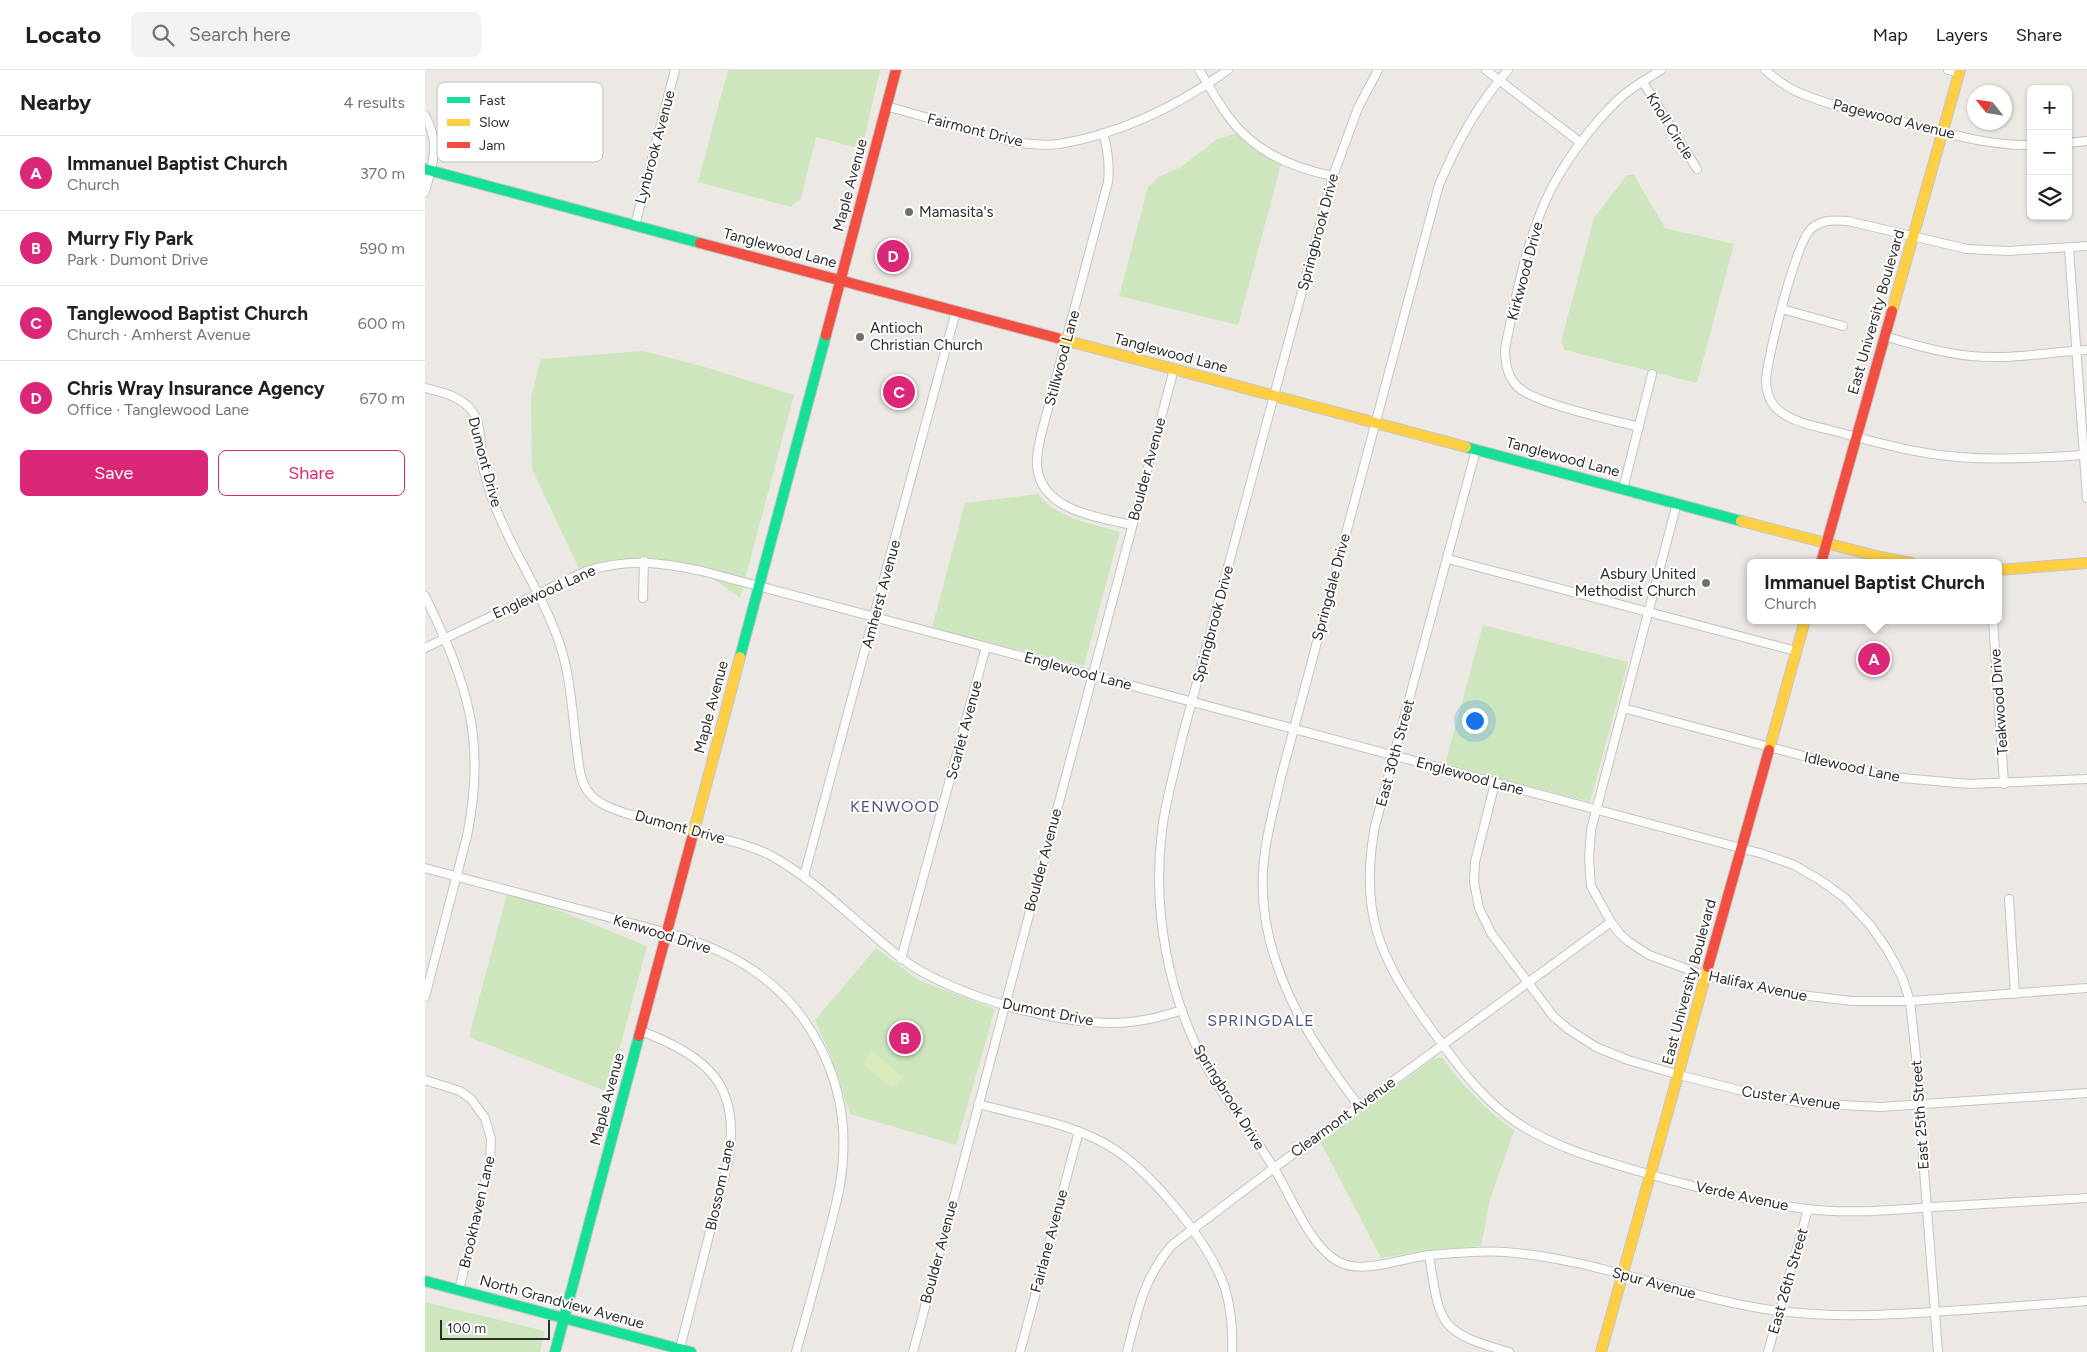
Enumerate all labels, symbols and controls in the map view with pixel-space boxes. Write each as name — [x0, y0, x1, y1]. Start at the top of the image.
search box — [131, 12, 481, 57]
text: Locato — [25, 20, 101, 49]
icon: search — [149, 21, 177, 49]
text: Search here — [189, 23, 291, 46]
text: Map — [1873, 24, 1908, 46]
text: Layers — [1936, 24, 1988, 46]
text: Share — [2016, 24, 2062, 46]
legend — [437, 82, 603, 162]
north arrow — [1967, 85, 2012, 130]
map controls — [2027, 85, 2072, 220]
button: + — [2027, 85, 2072, 130]
street label: Lynbrook Avenue — [631, 88, 679, 206]
street label: Knoll Circle — [1642, 89, 1698, 163]
text: Nearby — [20, 90, 91, 115]
text: Fast — [479, 92, 505, 109]
text: 4 results — [344, 93, 405, 112]
street label: Pagewood Avenue — [1831, 95, 1957, 143]
street label: Fairmont Drive — [925, 109, 1025, 151]
text: Slow — [479, 114, 510, 131]
button: − — [2027, 130, 2072, 175]
text: Jam — [479, 137, 505, 154]
street label: Maple Avenue — [829, 137, 871, 233]
text: Immanuel Baptist Church — [67, 152, 288, 175]
text: A — [30, 164, 42, 183]
text: 370 m — [360, 164, 405, 183]
street label: Springbrook Drive — [1294, 171, 1342, 293]
text: Church — [67, 175, 119, 194]
button: layers — [2027, 175, 2072, 220]
place label: Mamasita's — [919, 203, 994, 221]
marker: Mamasita's — [903, 206, 915, 218]
street label: Kirkwood Drive — [1503, 220, 1547, 322]
street label: Tanglewood Lane — [721, 224, 839, 272]
text: Murry Fly Park — [67, 227, 193, 250]
street label: East University Boulevard — [1844, 228, 1908, 396]
pin: D — [877, 237, 909, 275]
text: B — [31, 239, 41, 258]
text: 590 m — [359, 239, 405, 258]
text: Park · Dumont Drive — [67, 250, 208, 269]
text: Tanglewood Baptist Church — [67, 302, 308, 325]
street label: Stillwood Lane — [1041, 308, 1083, 408]
text: C — [30, 314, 42, 333]
text: 600 m — [358, 314, 405, 333]
place label: Antioch Christian Church — [870, 319, 983, 354]
text: Church · Amherst Avenue — [67, 325, 250, 344]
street label: Tanglewood Lane — [1112, 329, 1230, 377]
marker: Antioch Christian Church — [854, 331, 866, 343]
pin: C — [883, 373, 915, 411]
text: Chris Wray Insurance Agency — [67, 377, 325, 400]
text: D — [30, 389, 42, 408]
text: 670 m — [360, 389, 405, 408]
text: Office · Tanglewood Lane — [67, 400, 249, 419]
street label: Dumont Drive — [464, 415, 506, 509]
street label: Boulder Avenue — [1125, 415, 1169, 523]
street label: Tanglewood Lane — [1504, 433, 1622, 481]
button: Save — [20, 450, 208, 496]
button: Share — [218, 450, 405, 496]
street label: Springdale Drive — [1308, 531, 1354, 643]
street label: Amherst Avenue — [858, 538, 904, 650]
popup — [1747, 559, 2002, 624]
street label: Englewood Lane — [490, 561, 598, 623]
street label: Springbrook Drive — [1189, 563, 1237, 685]
place label: Asbury United Methodist Church — [1575, 565, 1696, 600]
text: Immanuel Baptist Church — [1764, 571, 1985, 594]
marker: Asbury United Methodist Church — [1700, 577, 1712, 589]
text: Church — [1764, 594, 1817, 613]
pin: A — [1858, 640, 1890, 678]
street label: Englewood Lane — [1022, 648, 1134, 694]
street label: Teakwood Drive — [1986, 648, 2012, 756]
street label: Maple Avenue — [690, 659, 732, 755]
street label: Scarlet Avenue — [942, 679, 986, 781]
street label: East 30th Street — [1372, 697, 1418, 809]
your location — [1462, 708, 1488, 734]
street label: Idlewood Lane — [1802, 748, 1902, 786]
street label: Englewood Lane — [1414, 753, 1526, 799]
district label: KENWOOD — [850, 797, 940, 816]
street label: Dumont Drive — [633, 806, 727, 848]
street label: Boulder Avenue — [1021, 806, 1065, 914]
street label: East University Boulevard — [1658, 897, 1720, 1067]
street label: Kenwood Drive — [611, 911, 713, 957]
street label: Halifax Avenue — [1707, 967, 1809, 1005]
street label: Dumont Drive — [1001, 994, 1095, 1030]
district label: SPRINGDALE — [1207, 1011, 1315, 1030]
pin: B — [889, 1019, 921, 1057]
street label: Springbrook Drive — [1189, 1041, 1269, 1153]
street label: Maple Avenue — [586, 1051, 628, 1147]
street label: East 25th Street — [1907, 1059, 1933, 1170]
street label: Clearmont Avenue — [1287, 1073, 1399, 1161]
street label: Custer Avenue — [1740, 1082, 1842, 1114]
street label: Blossom Lane — [702, 1138, 738, 1232]
street label: Brookhaven Lane — [455, 1154, 499, 1270]
street label: Verde Avenue — [1694, 1177, 1790, 1215]
street label: Fairlane Avenue — [1027, 1187, 1071, 1295]
street label: Boulder Avenue — [917, 1198, 961, 1306]
street label: East 26th Street — [1764, 1226, 1812, 1336]
street label: Spur Avenue — [1610, 1263, 1698, 1303]
street label: North Grandview Avenue — [478, 1271, 646, 1333]
scale bar — [440, 1317, 550, 1340]
text: 100 m — [447, 1320, 486, 1337]

